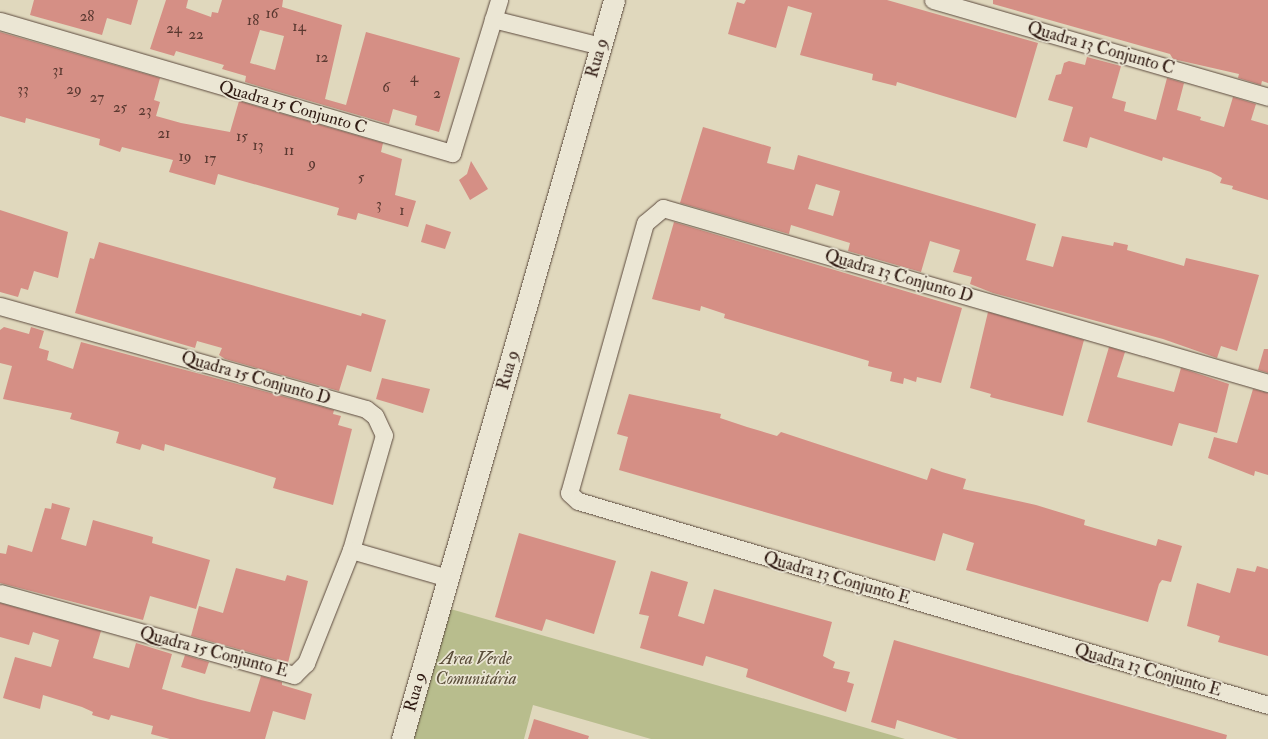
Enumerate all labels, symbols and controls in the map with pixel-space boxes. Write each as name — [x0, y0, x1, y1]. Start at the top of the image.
house number: 16 — [266, 5, 278, 23]
house number: 28 — [80, 8, 94, 26]
house number: 18 — [247, 12, 259, 30]
street label: Quadra 13 Conjunto C — [1025, 17, 1177, 79]
house number: 14 — [292, 18, 306, 36]
house number: 24 — [166, 20, 182, 38]
house number: 22 — [188, 26, 204, 44]
street label: Rua 9 — [582, 36, 612, 80]
house number: 12 — [316, 49, 328, 67]
house number: 31 — [52, 62, 64, 80]
house number: 4 — [410, 69, 418, 87]
street label: Quadra 15 Conjunto C — [217, 76, 369, 138]
house number: 6 — [382, 79, 390, 97]
house number: 33 — [17, 81, 29, 99]
house number: 29 — [66, 81, 82, 99]
house number: 2 — [433, 85, 441, 103]
house number: 27 — [90, 89, 104, 107]
house number: 25 — [113, 99, 127, 117]
house number: 23 — [138, 102, 152, 120]
house number: 21 — [158, 125, 170, 143]
house number: 15 — [236, 128, 248, 146]
house number: 13 — [252, 137, 264, 155]
house number: 11 — [284, 142, 294, 160]
house number: 19 — [179, 148, 191, 166]
house number: 17 — [204, 150, 216, 168]
house number: 9 — [308, 155, 316, 173]
house number: 5 — [358, 169, 364, 187]
house number: 3 — [376, 196, 382, 214]
house number: 1 — [399, 202, 405, 220]
street label: Quadra 13 Conjunto D — [822, 245, 976, 307]
street label: Quadra 15 Conjunto D — [179, 347, 333, 409]
street label: Rua 9 — [493, 348, 523, 392]
street label: Quadra 13 Conjunto E — [761, 547, 913, 609]
street label: Quadra 15 Conjunto E — [138, 622, 290, 682]
street label: Quadra 13 Conjunto E — [1072, 639, 1224, 701]
park label: Area Verde Comunitária — [435, 649, 517, 689]
street label: Rua 9 — [400, 670, 430, 714]

